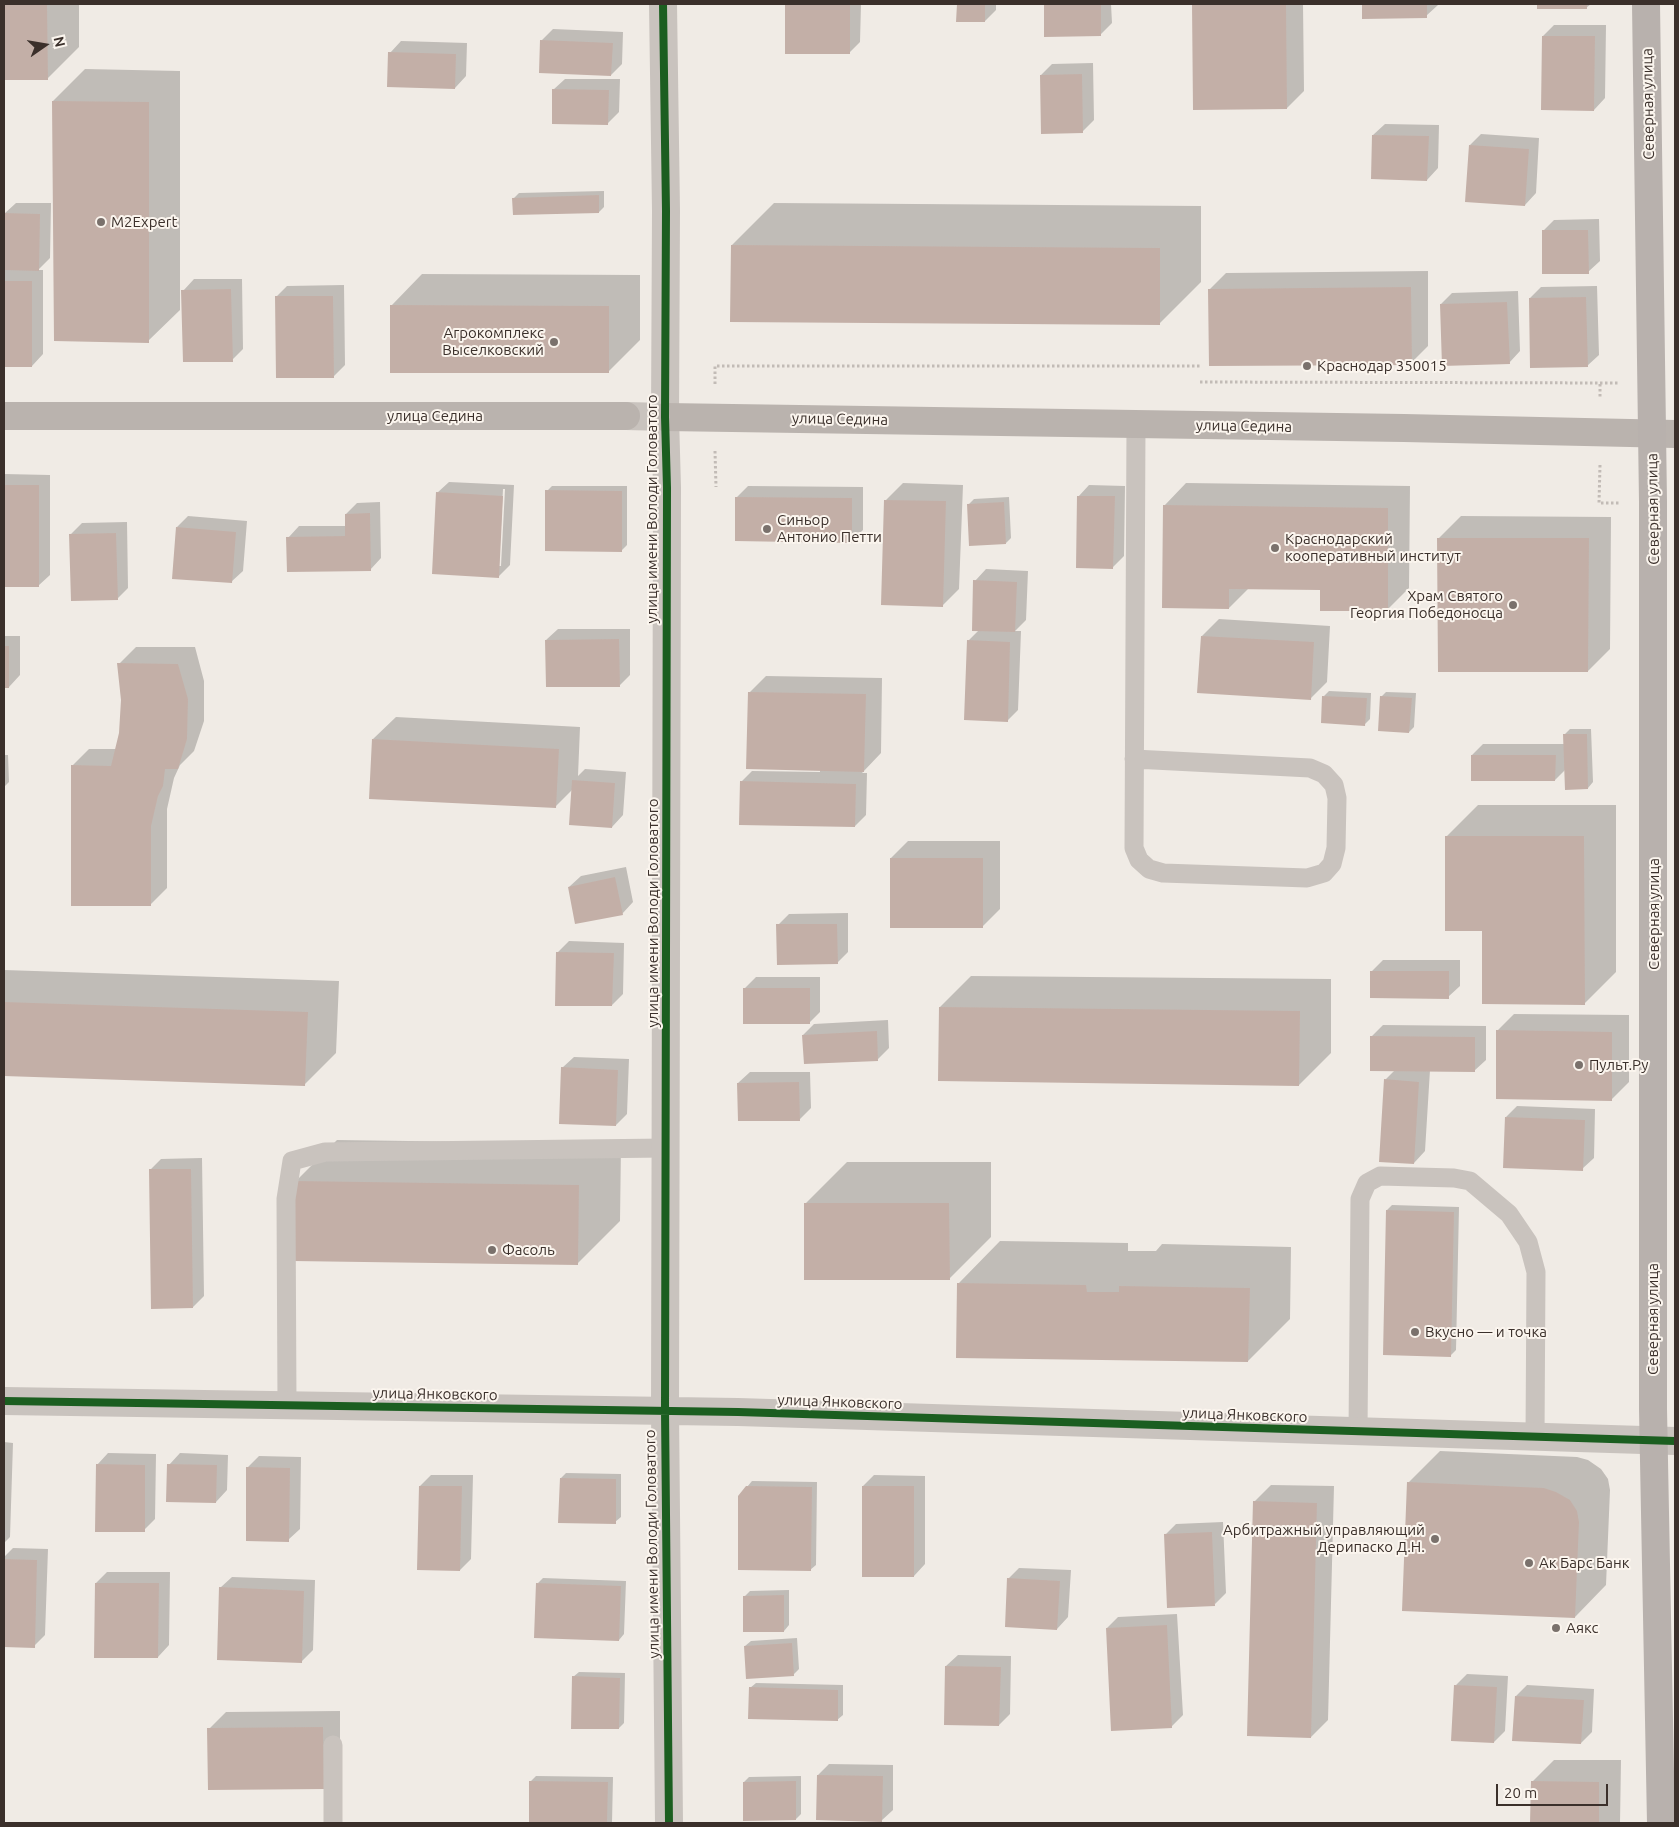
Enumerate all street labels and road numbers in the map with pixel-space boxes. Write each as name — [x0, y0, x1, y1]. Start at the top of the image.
street label: Северная улица — [1638, 48, 1658, 160]
street label: улица имени Володи Головатого — [643, 394, 661, 624]
street label: улица Седина — [387, 407, 483, 425]
street label: улица Седина — [792, 409, 888, 429]
street label: улица Седина — [1196, 416, 1292, 436]
street label: Северная улица — [1643, 453, 1663, 565]
street label: улица имени Володи Головатого — [644, 798, 662, 1028]
street label: Северная улица — [1645, 858, 1663, 970]
street label: Северная улица — [1644, 1263, 1662, 1375]
street label: улица Янковского — [372, 1384, 498, 1404]
street label: улица Янковского — [777, 1391, 903, 1413]
street label: улица Янковского — [1182, 1404, 1308, 1426]
street label: улица имени Володи Головатого — [641, 1429, 663, 1659]

